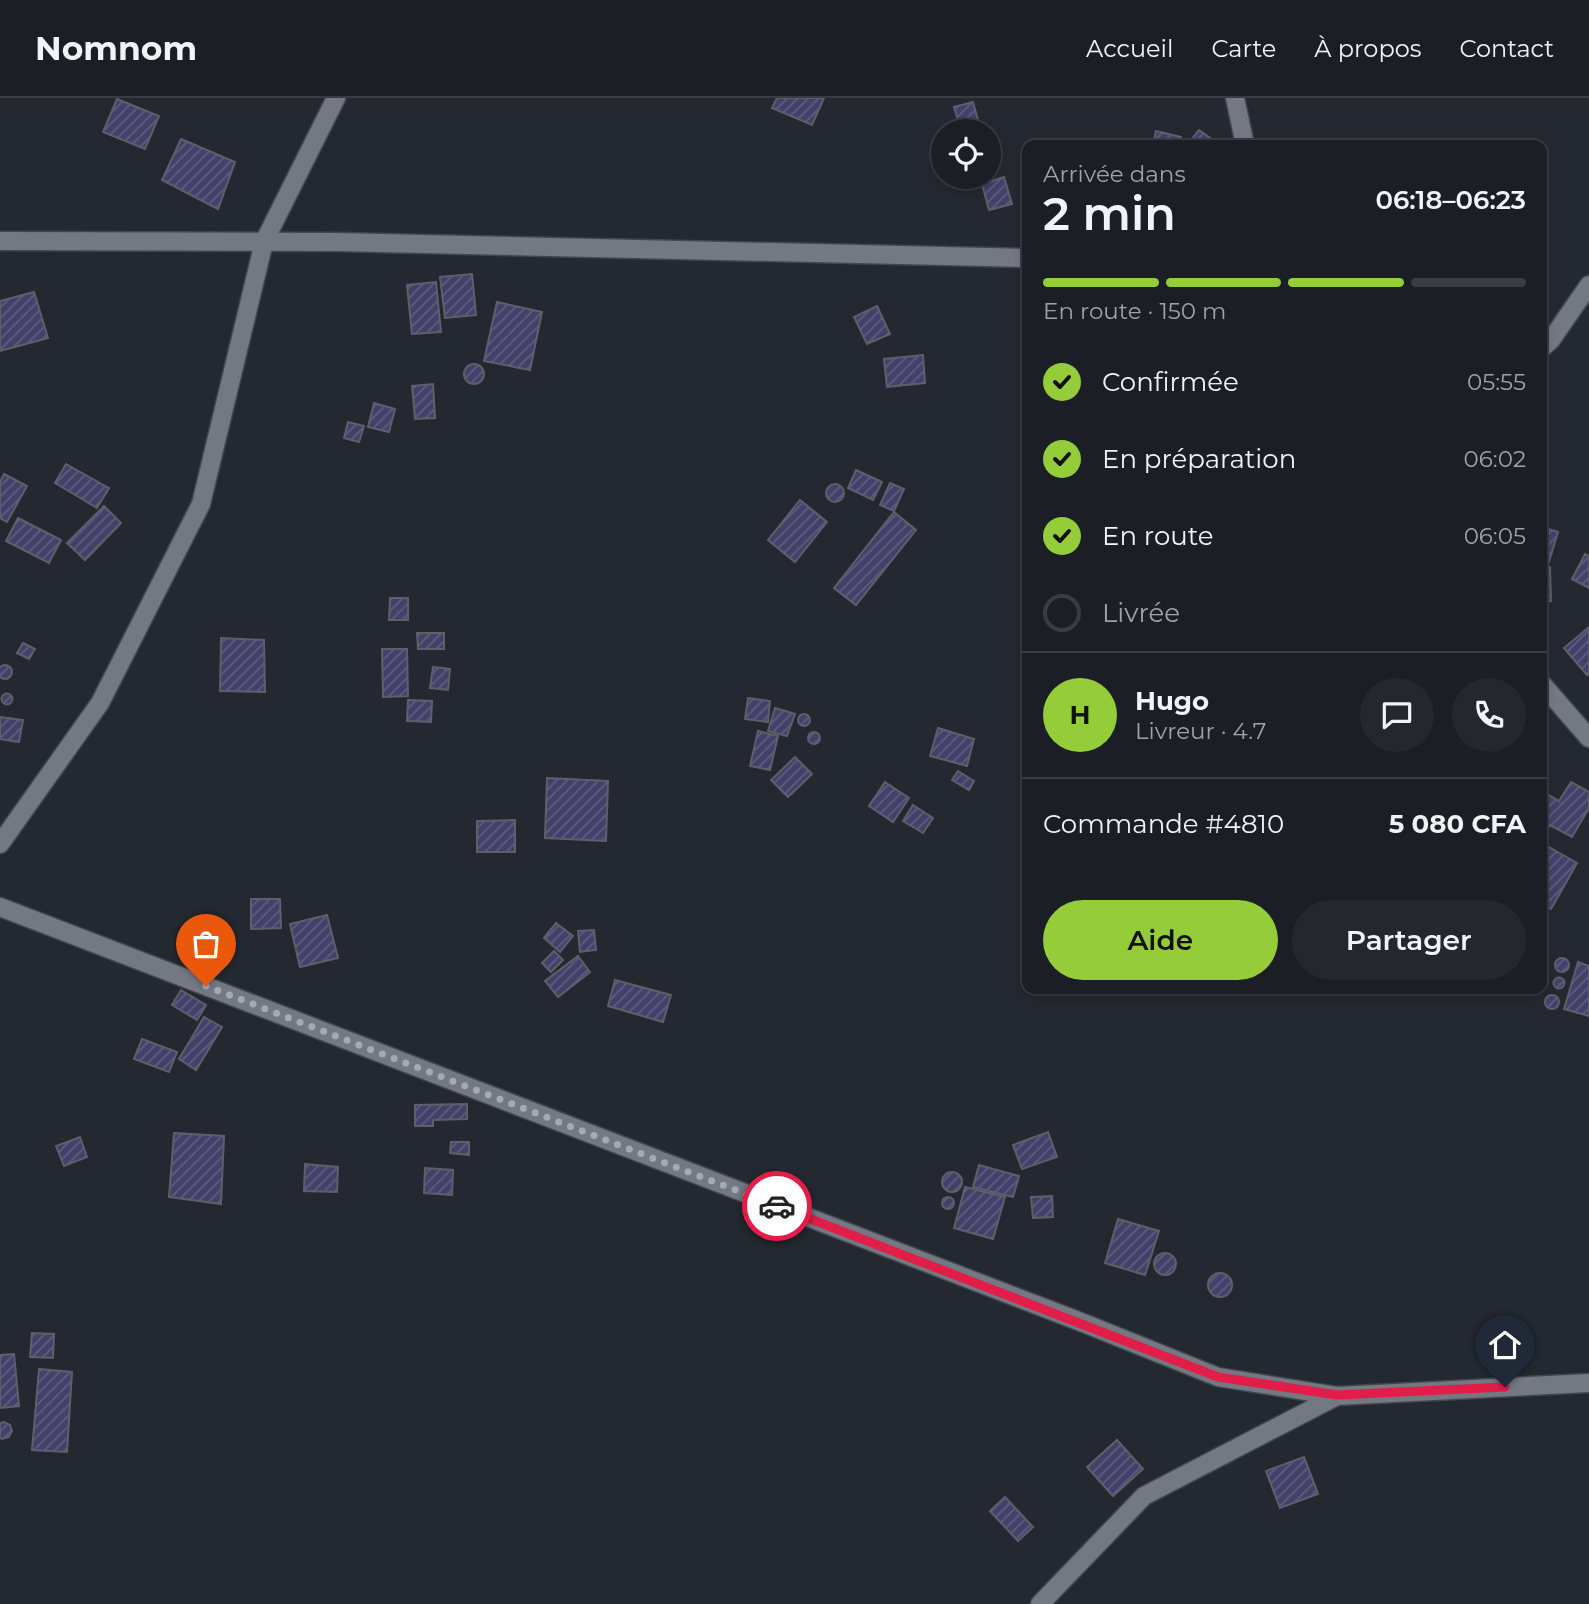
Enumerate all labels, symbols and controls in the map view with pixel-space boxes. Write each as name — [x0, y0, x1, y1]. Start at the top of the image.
text: Nomnom — [35, 28, 197, 68]
text: Accueil — [1086, 34, 1173, 63]
text: Carte — [1211, 34, 1276, 63]
text: À propos — [1314, 34, 1421, 63]
text: Contact — [1459, 34, 1554, 63]
map controls — [931, 119, 1001, 189]
button: locate — [931, 119, 1001, 189]
text: Arrivée dans — [1043, 160, 1186, 188]
text: 06:18–06:23 — [1375, 184, 1526, 216]
text: 2 min — [1043, 185, 1176, 242]
text: En route · 150 m — [1043, 297, 1226, 325]
icon: check — [1043, 363, 1081, 401]
text: Confirmée — [1102, 366, 1239, 398]
text: 05:55 — [1467, 368, 1526, 396]
icon: check — [1043, 440, 1081, 478]
text: En préparation — [1102, 443, 1296, 475]
text: 06:02 — [1464, 445, 1526, 473]
icon: check — [1043, 517, 1081, 555]
text: En route — [1102, 520, 1213, 552]
text: 06:05 — [1464, 522, 1526, 550]
text: Livrée — [1102, 597, 1180, 629]
button: chat — [1360, 678, 1434, 752]
button: phone — [1452, 678, 1526, 752]
text: Hugo — [1135, 685, 1209, 717]
text: H — [1069, 699, 1091, 731]
text: Livreur · 4.7 — [1135, 717, 1266, 745]
text: Commande #4810 — [1043, 808, 1284, 840]
text: 5 080 CFA — [1389, 808, 1526, 840]
button: Aide — [1043, 900, 1278, 980]
button: Partager — [1292, 900, 1526, 980]
pin — [176, 914, 236, 986]
icon: bag — [187, 925, 225, 963]
courier — [742, 1171, 812, 1241]
icon: car — [758, 1187, 796, 1225]
pin — [1475, 1315, 1535, 1387]
icon: home — [1486, 1326, 1524, 1364]

